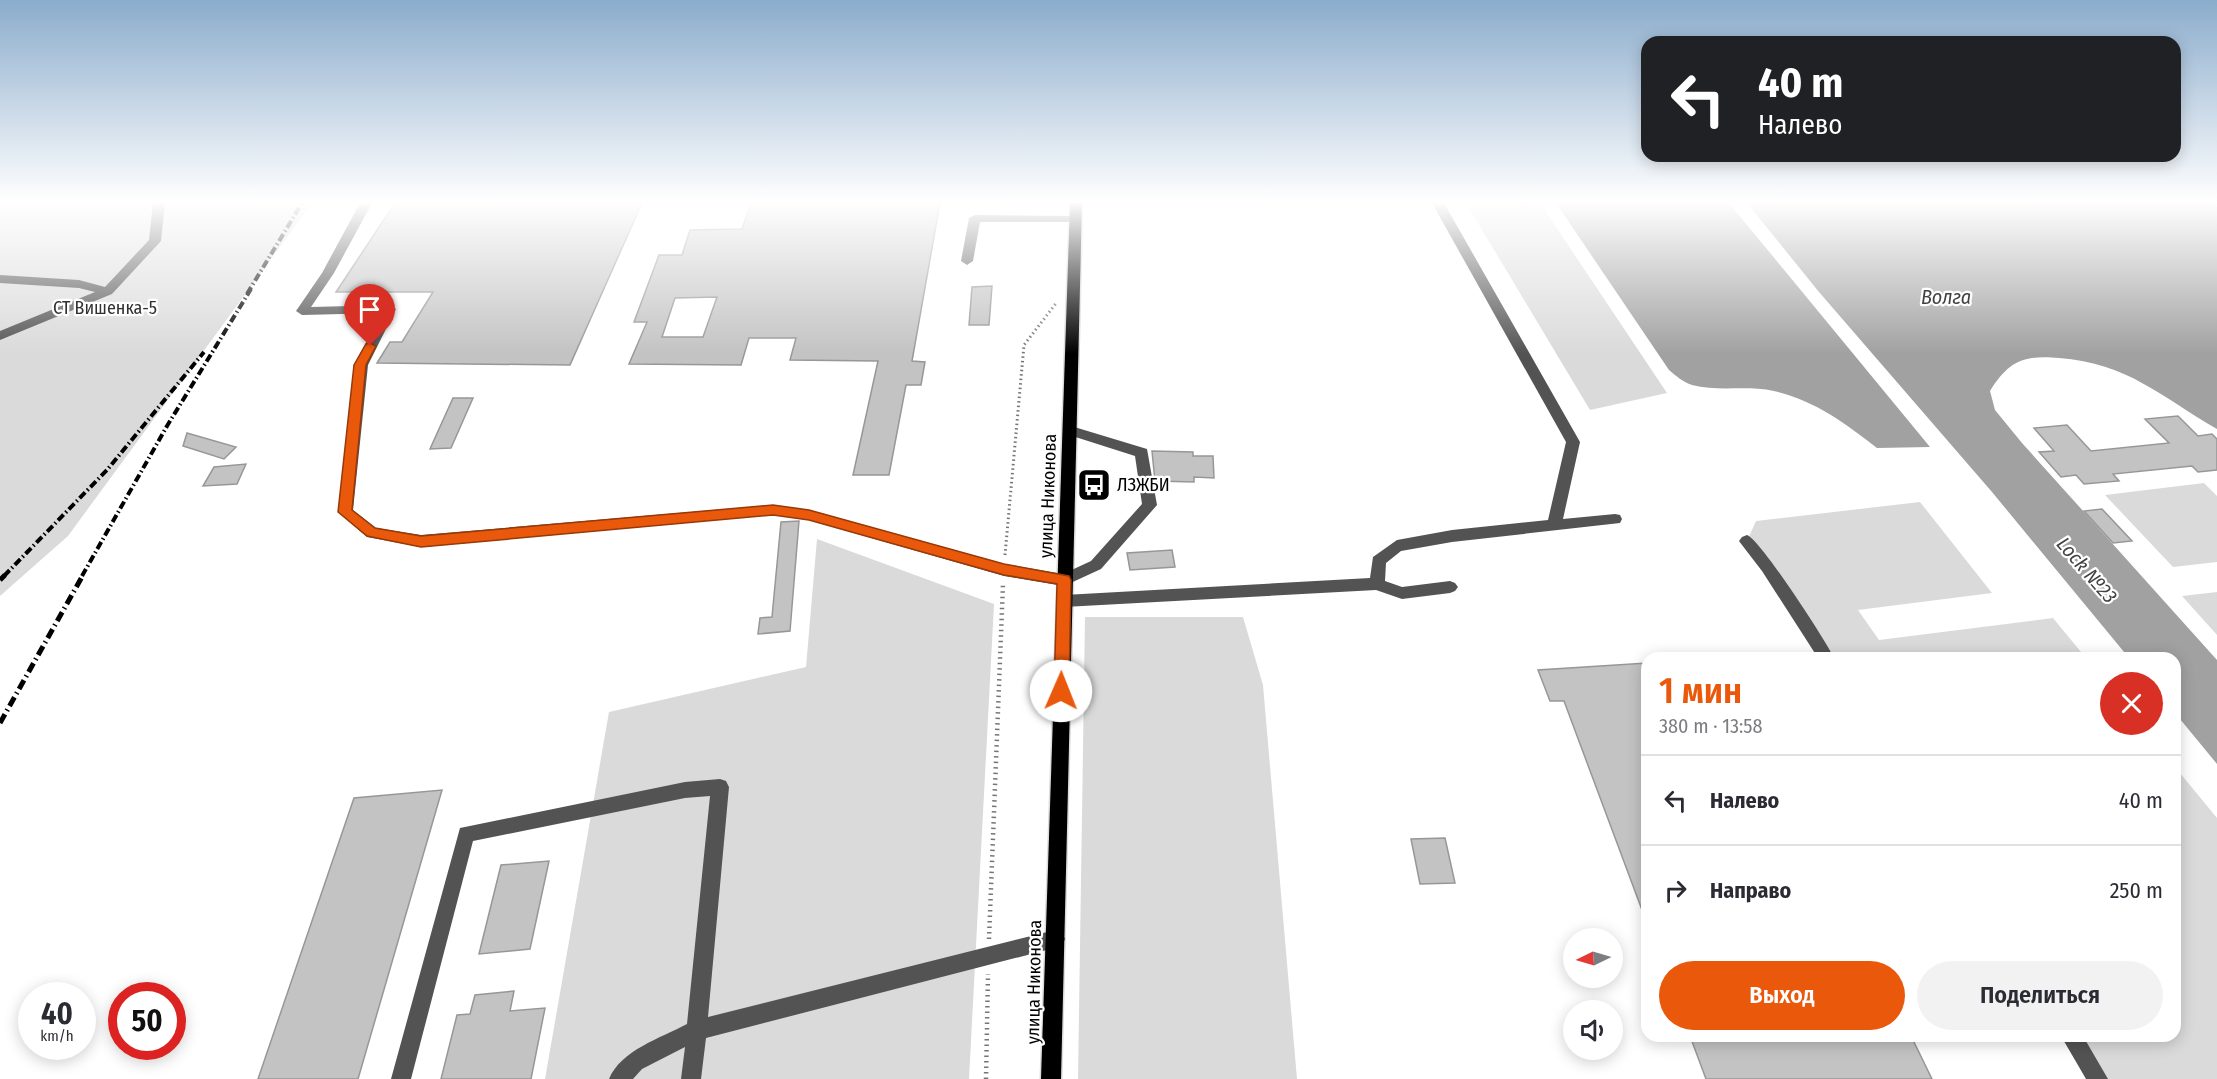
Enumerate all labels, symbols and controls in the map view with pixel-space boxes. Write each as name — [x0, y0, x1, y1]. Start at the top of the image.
text: 40 m — [1758, 58, 1843, 108]
icon: left — [1659, 60, 1737, 138]
text: Налево — [1758, 109, 1842, 141]
pin — [344, 284, 395, 346]
water label: Волга — [1921, 285, 1971, 309]
icon: arrive — [353, 293, 386, 326]
park label: СТ Вишенка-5 — [53, 297, 157, 319]
street label: улица Никонова — [1035, 433, 1061, 559]
bus stop icon: ЛЗЖБИ — [1076, 467, 1112, 503]
place label: ЛЗЖБИ — [1117, 474, 1170, 496]
water label: Lock №23 — [2052, 532, 2122, 608]
position arrow — [1029, 659, 1093, 723]
text: 1 мин — [1659, 669, 1742, 713]
button: close — [2100, 672, 2163, 735]
text: 380 m · 13:58 — [1659, 714, 1762, 738]
icon: left — [1659, 784, 1692, 817]
text: Налево — [1710, 787, 1779, 814]
text: 40 m — [2119, 787, 2163, 814]
icon: right — [1659, 874, 1692, 907]
text: Направо — [1710, 877, 1791, 904]
text: 250 m — [2110, 877, 2163, 904]
street label: улица Никонова — [1022, 919, 1046, 1044]
north arrow — [1563, 928, 1623, 988]
map controls — [1563, 928, 1623, 1060]
button: Выход — [1659, 961, 1905, 1030]
button: Поделиться — [1917, 961, 2163, 1030]
speed limit sign: 50 — [108, 982, 186, 1060]
text: 40 — [41, 996, 73, 1032]
button: sound — [1563, 1000, 1623, 1060]
text: km/h — [40, 1027, 74, 1045]

